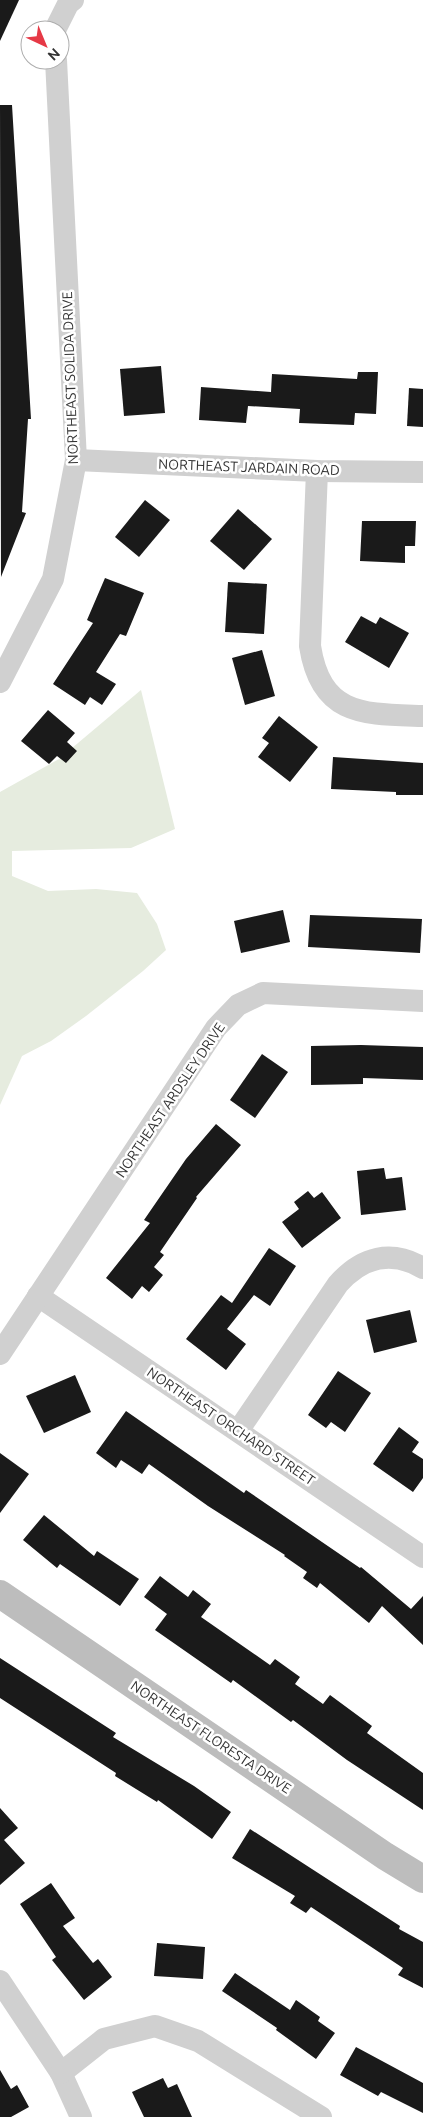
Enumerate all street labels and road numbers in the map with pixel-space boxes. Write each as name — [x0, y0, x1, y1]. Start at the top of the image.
street label: NORTHEAST SOLIDA DRIVE — [59, 291, 81, 465]
street label: NORTHEAST JARDAIN ROAD — [158, 456, 340, 478]
street label: NORTHEAST ARDSLEY DRIVE — [112, 1020, 228, 1180]
street label: NORTHEAST ORCHARD STREET — [144, 1364, 318, 1488]
street label: NORTHEAST FLORESTA DRIVE — [128, 1677, 294, 1797]

